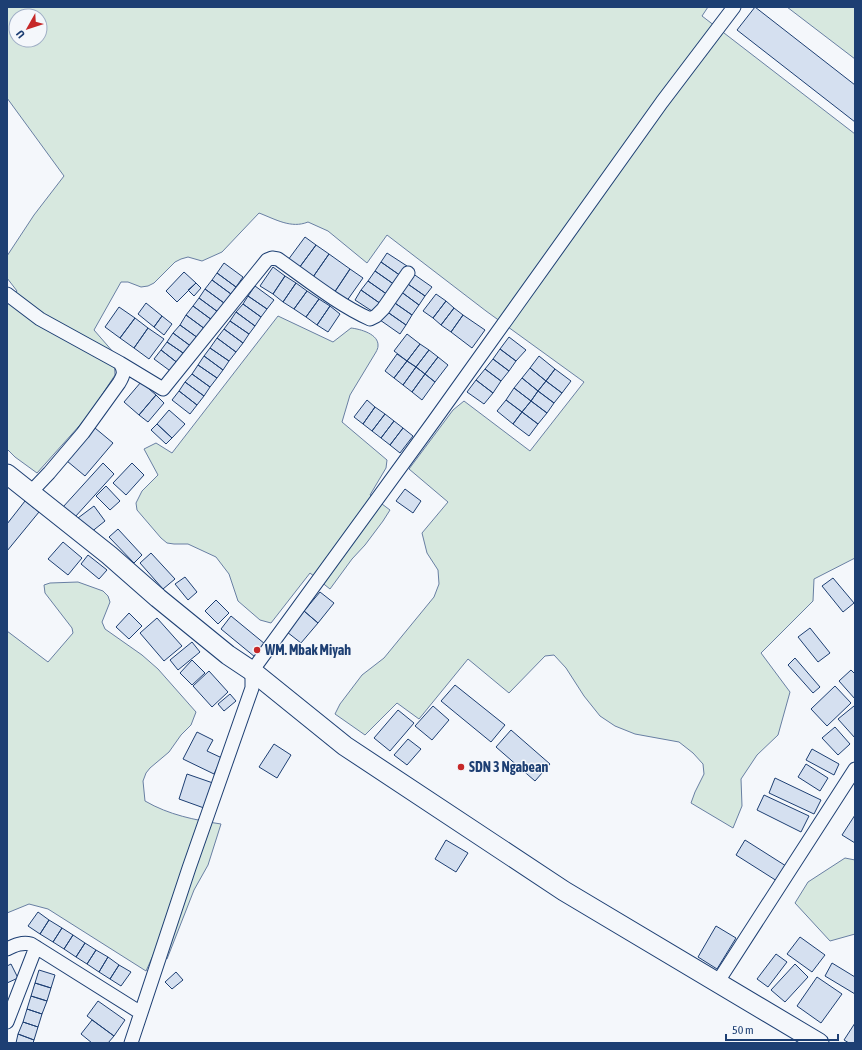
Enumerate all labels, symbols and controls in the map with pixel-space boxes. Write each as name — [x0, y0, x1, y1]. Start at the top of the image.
north arrow — [8, 8, 48, 48]
text: U — [14, 28, 27, 41]
place label: WM. Mbak Miyah — [264, 642, 351, 658]
marker: WM. Mbak Miyah — [252, 645, 262, 655]
place label: SDN 3 Ngabean — [469, 759, 548, 775]
marker: SDN 3 Ngabean — [456, 762, 466, 772]
scale bar — [726, 1016, 838, 1042]
text: 50 m — [732, 1023, 754, 1037]

